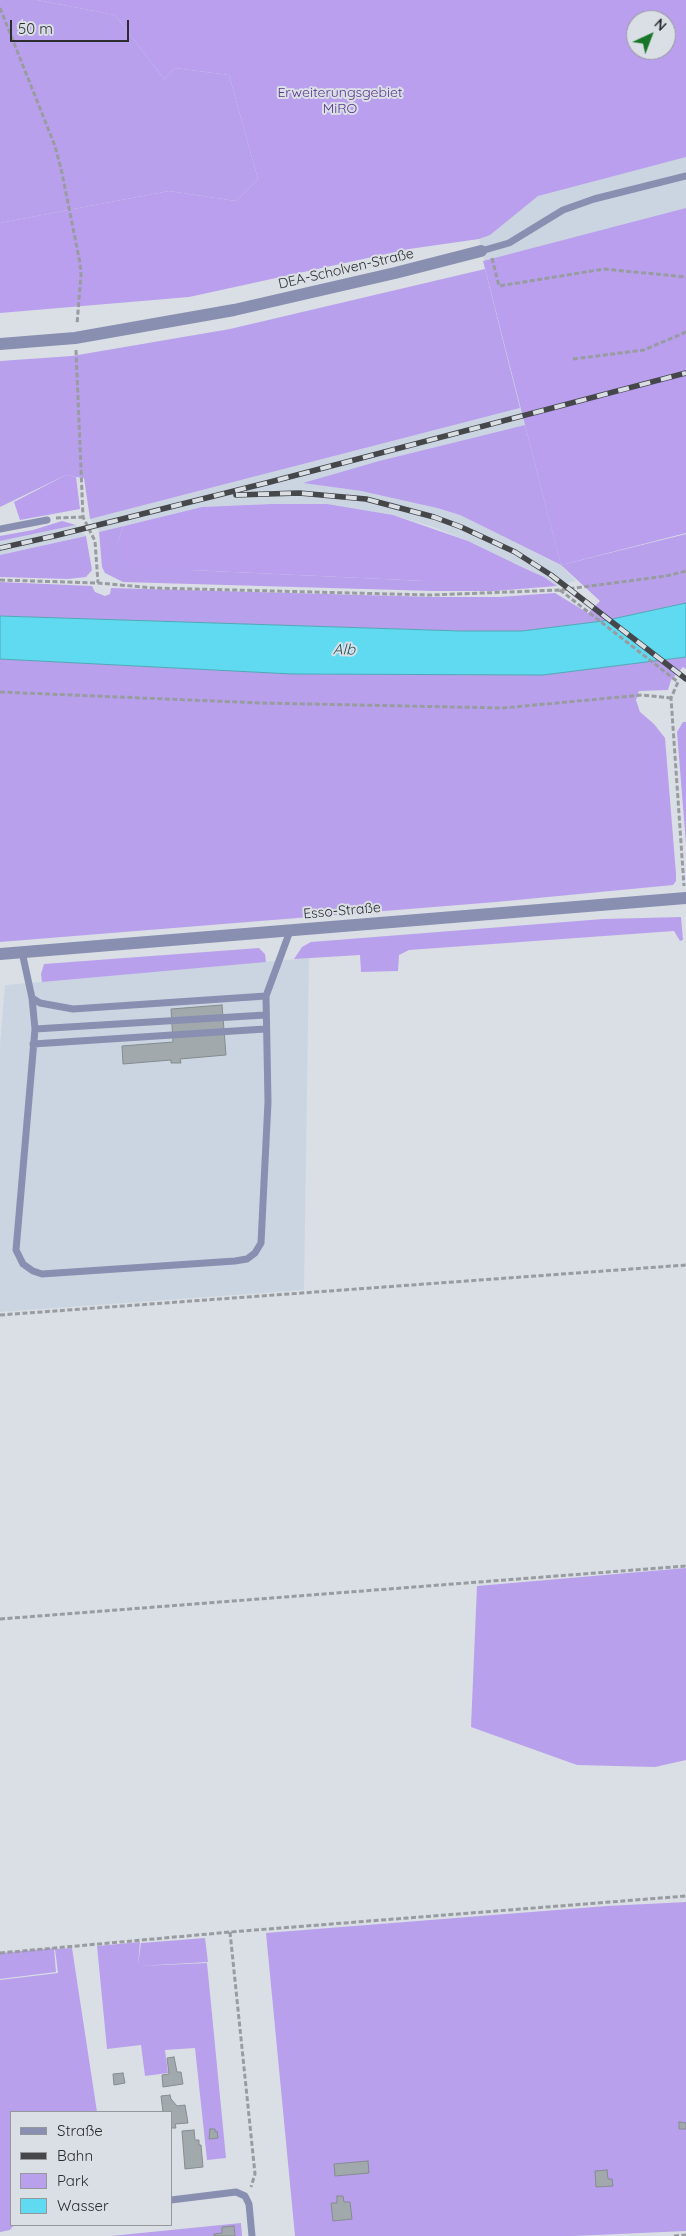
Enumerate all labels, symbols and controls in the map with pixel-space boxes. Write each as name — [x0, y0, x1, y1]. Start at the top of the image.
scale bar — [12, 10, 131, 42]
north arrow — [626, 10, 676, 60]
text: N — [651, 15, 670, 35]
text: 50 m — [18, 19, 53, 38]
park label: Erweiterungsgebiet MiRO — [277, 85, 403, 118]
street label: DEA-Scholven-Straße — [277, 245, 415, 293]
water label: Alb — [333, 641, 355, 659]
street label: Esso-Straße — [303, 899, 381, 923]
legend — [10, 2111, 172, 2226]
text: Straße — [57, 2121, 103, 2140]
text: Bahn — [57, 2146, 93, 2165]
text: Park — [57, 2171, 89, 2190]
text: Wasser — [57, 2196, 109, 2215]

